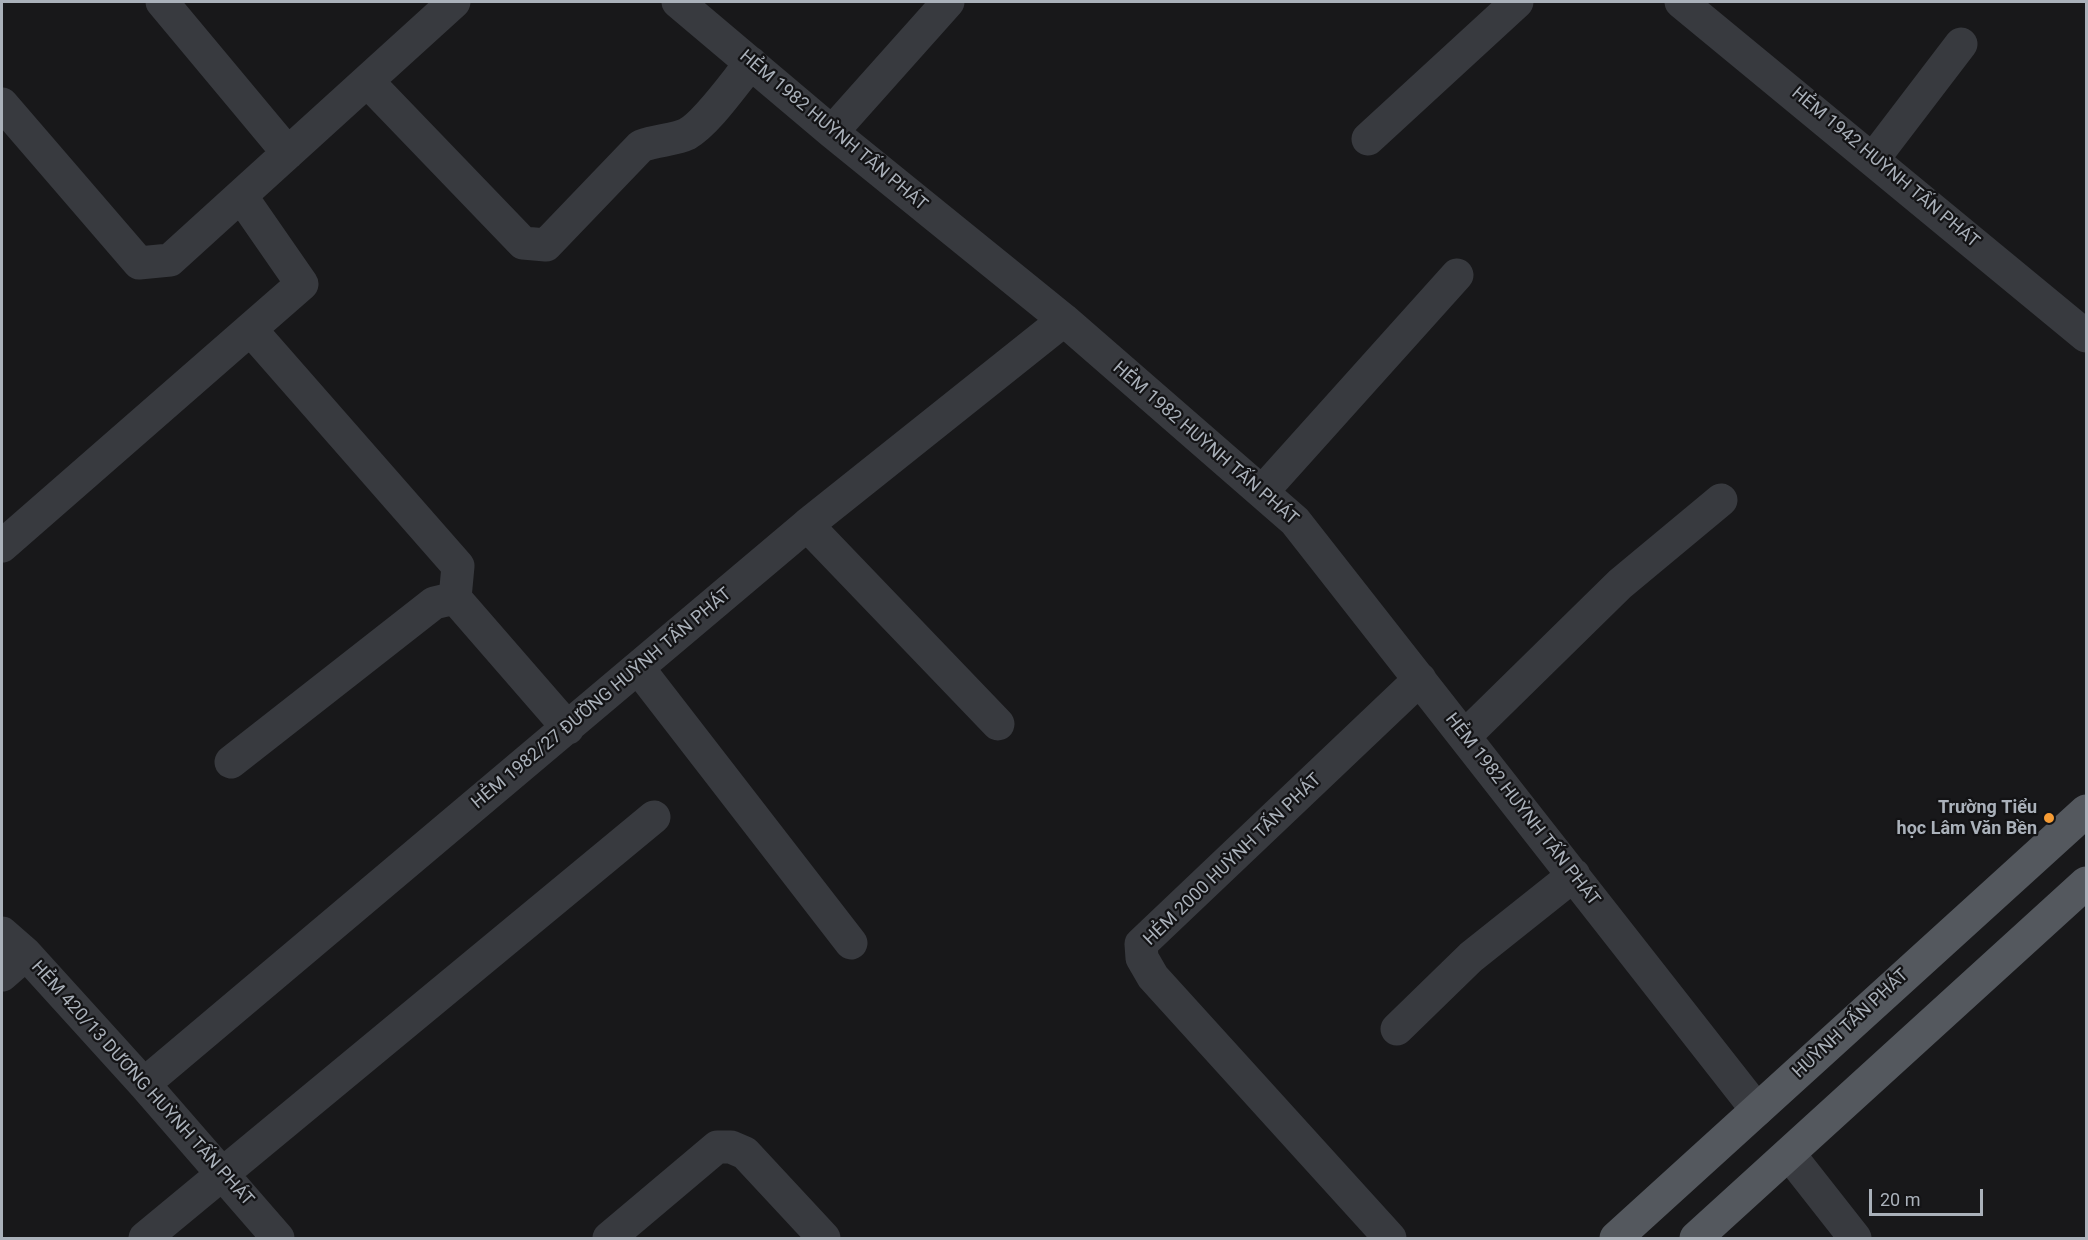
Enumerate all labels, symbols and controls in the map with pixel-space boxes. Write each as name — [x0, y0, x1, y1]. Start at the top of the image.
street label: HẺM 1982 HUỲNH TẤN PHÁT — [735, 46, 931, 216]
street label: HẺM 1942 HUỲNH TẤN PHÁT — [1787, 83, 1983, 253]
street label: HẺM 1982 HUỲNH TẤN PHÁT — [1108, 358, 1302, 530]
street label: HẺM 1982/27 ĐƯỜNG HUỲNH TẤN PHÁT — [468, 584, 736, 814]
street label: HẺM 1982 HUỲNH TẤN PHÁT — [1440, 709, 1604, 911]
street label: HẺM 2000 HUỲNH TẤN PHÁT — [1140, 769, 1326, 951]
place label: Trường Tiểu học Lâm Văn Bền — [1897, 797, 2037, 840]
marker: Trường Tiểu học Lâm Văn Bền — [2042, 811, 2056, 825]
street label: HẺM 420/13 DƯƠNG HUỲNH TẤN PHÁT — [26, 957, 258, 1211]
street label: HUỲNH TẤN PHÁT — [1789, 965, 1913, 1083]
scale bar — [1872, 1177, 1986, 1215]
text: 20 m — [1880, 1189, 1920, 1210]

